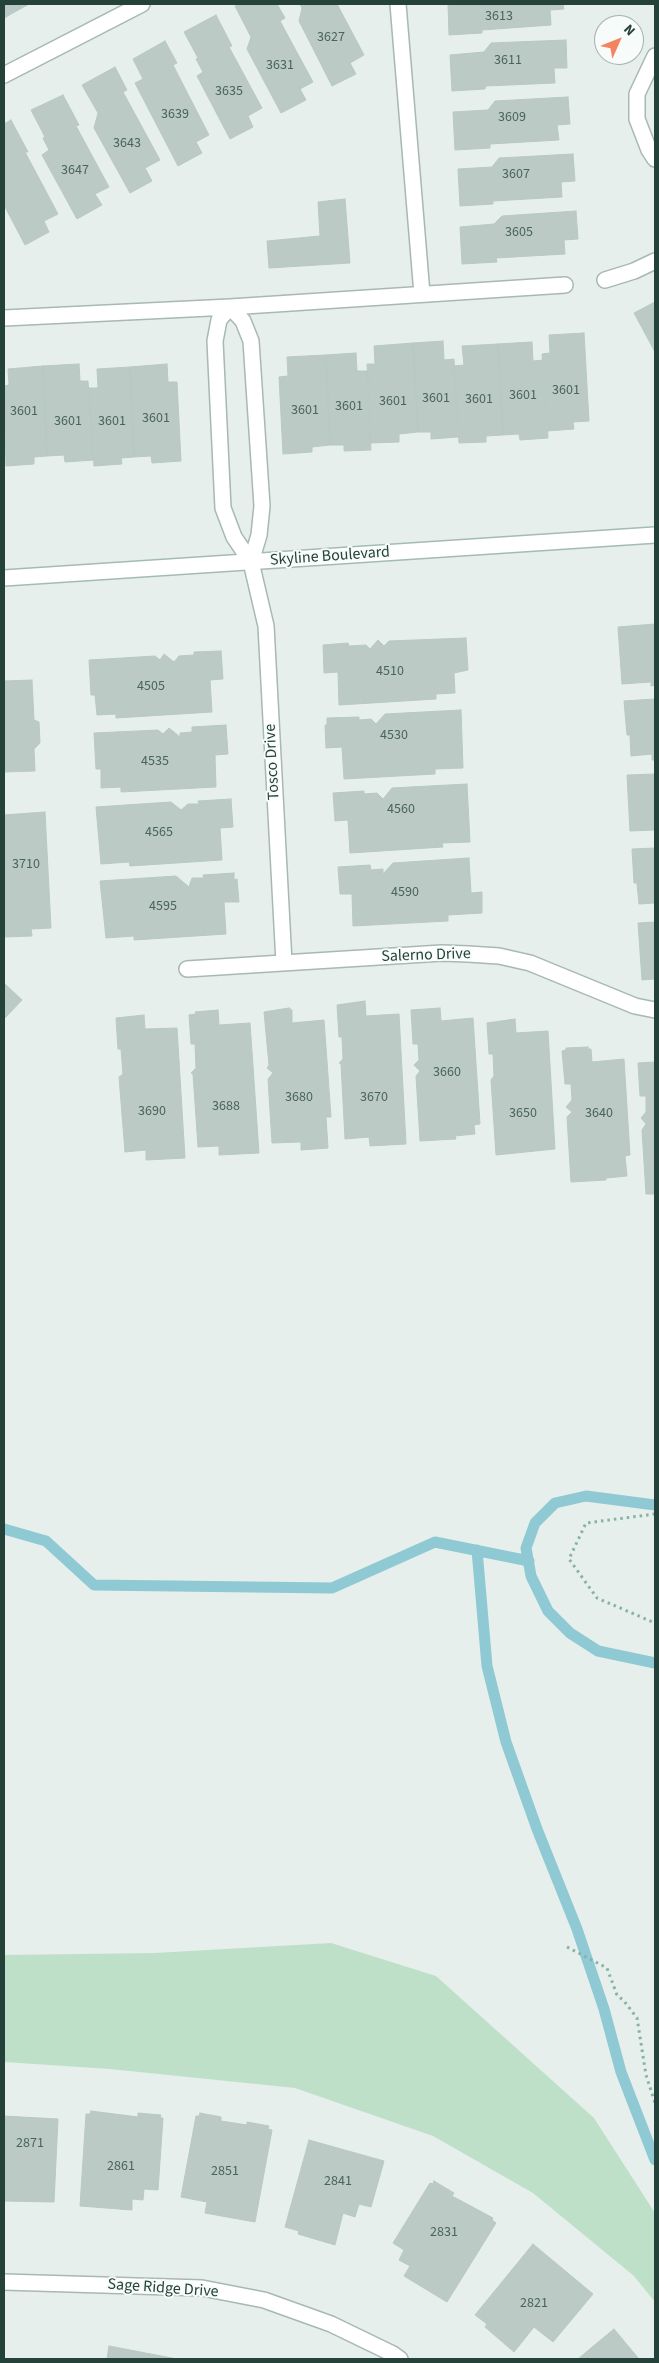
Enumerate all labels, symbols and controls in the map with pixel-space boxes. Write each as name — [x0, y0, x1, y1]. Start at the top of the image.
house number: 3613 — [485, 9, 513, 25]
north arrow — [594, 15, 644, 65]
text: N — [619, 20, 639, 41]
house number: 3627 — [317, 30, 345, 46]
house number: 3611 — [494, 53, 522, 69]
house number: 3631 — [266, 58, 294, 74]
house number: 3635 — [215, 84, 243, 100]
house number: 3639 — [161, 107, 189, 123]
house number: 3609 — [498, 110, 526, 126]
house number: 3643 — [113, 136, 141, 152]
house number: 3647 — [61, 163, 89, 179]
house number: 3607 — [502, 167, 530, 183]
house number: 3605 — [505, 225, 533, 241]
house number: 3601 — [552, 383, 580, 399]
house number: 3601 — [509, 388, 537, 404]
house number: 3601 — [422, 391, 450, 407]
house number: 3601 — [465, 392, 493, 408]
house number: 3601 — [379, 394, 407, 410]
house number: 3601 — [335, 399, 363, 415]
house number: 3601 — [291, 403, 319, 419]
house number: 3601 — [10, 404, 38, 420]
house number: 3601 — [142, 411, 170, 427]
house number: 3601 — [54, 414, 82, 430]
house number: 3601 — [98, 414, 126, 430]
street label: Skyline Boulevard — [269, 543, 391, 571]
house number: 4510 — [376, 664, 404, 680]
house number: 4505 — [137, 679, 165, 695]
street label: Tosco Drive — [261, 723, 285, 801]
house number: 4530 — [380, 728, 408, 744]
house number: 4535 — [141, 754, 169, 770]
house number: 4560 — [387, 802, 415, 818]
house number: 4565 — [145, 825, 173, 841]
house number: 3710 — [12, 857, 40, 873]
house number: 4590 — [391, 885, 419, 901]
house number: 4595 — [149, 899, 177, 915]
street label: Salerno Drive — [381, 945, 471, 967]
house number: 3660 — [433, 1065, 461, 1081]
house number: 3680 — [285, 1090, 313, 1106]
house number: 3670 — [360, 1090, 388, 1106]
house number: 3688 — [212, 1099, 240, 1115]
house number: 3690 — [138, 1104, 166, 1120]
house number: 3650 — [509, 1106, 537, 1122]
house number: 3640 — [585, 1106, 613, 1122]
house number: 2871 — [16, 2136, 44, 2152]
house number: 2861 — [107, 2159, 135, 2175]
house number: 2851 — [211, 2164, 239, 2180]
house number: 2841 — [324, 2174, 352, 2190]
house number: 2831 — [430, 2225, 458, 2241]
street label: Sage Ridge Drive — [107, 2276, 219, 2302]
house number: 2821 — [520, 2296, 548, 2312]

